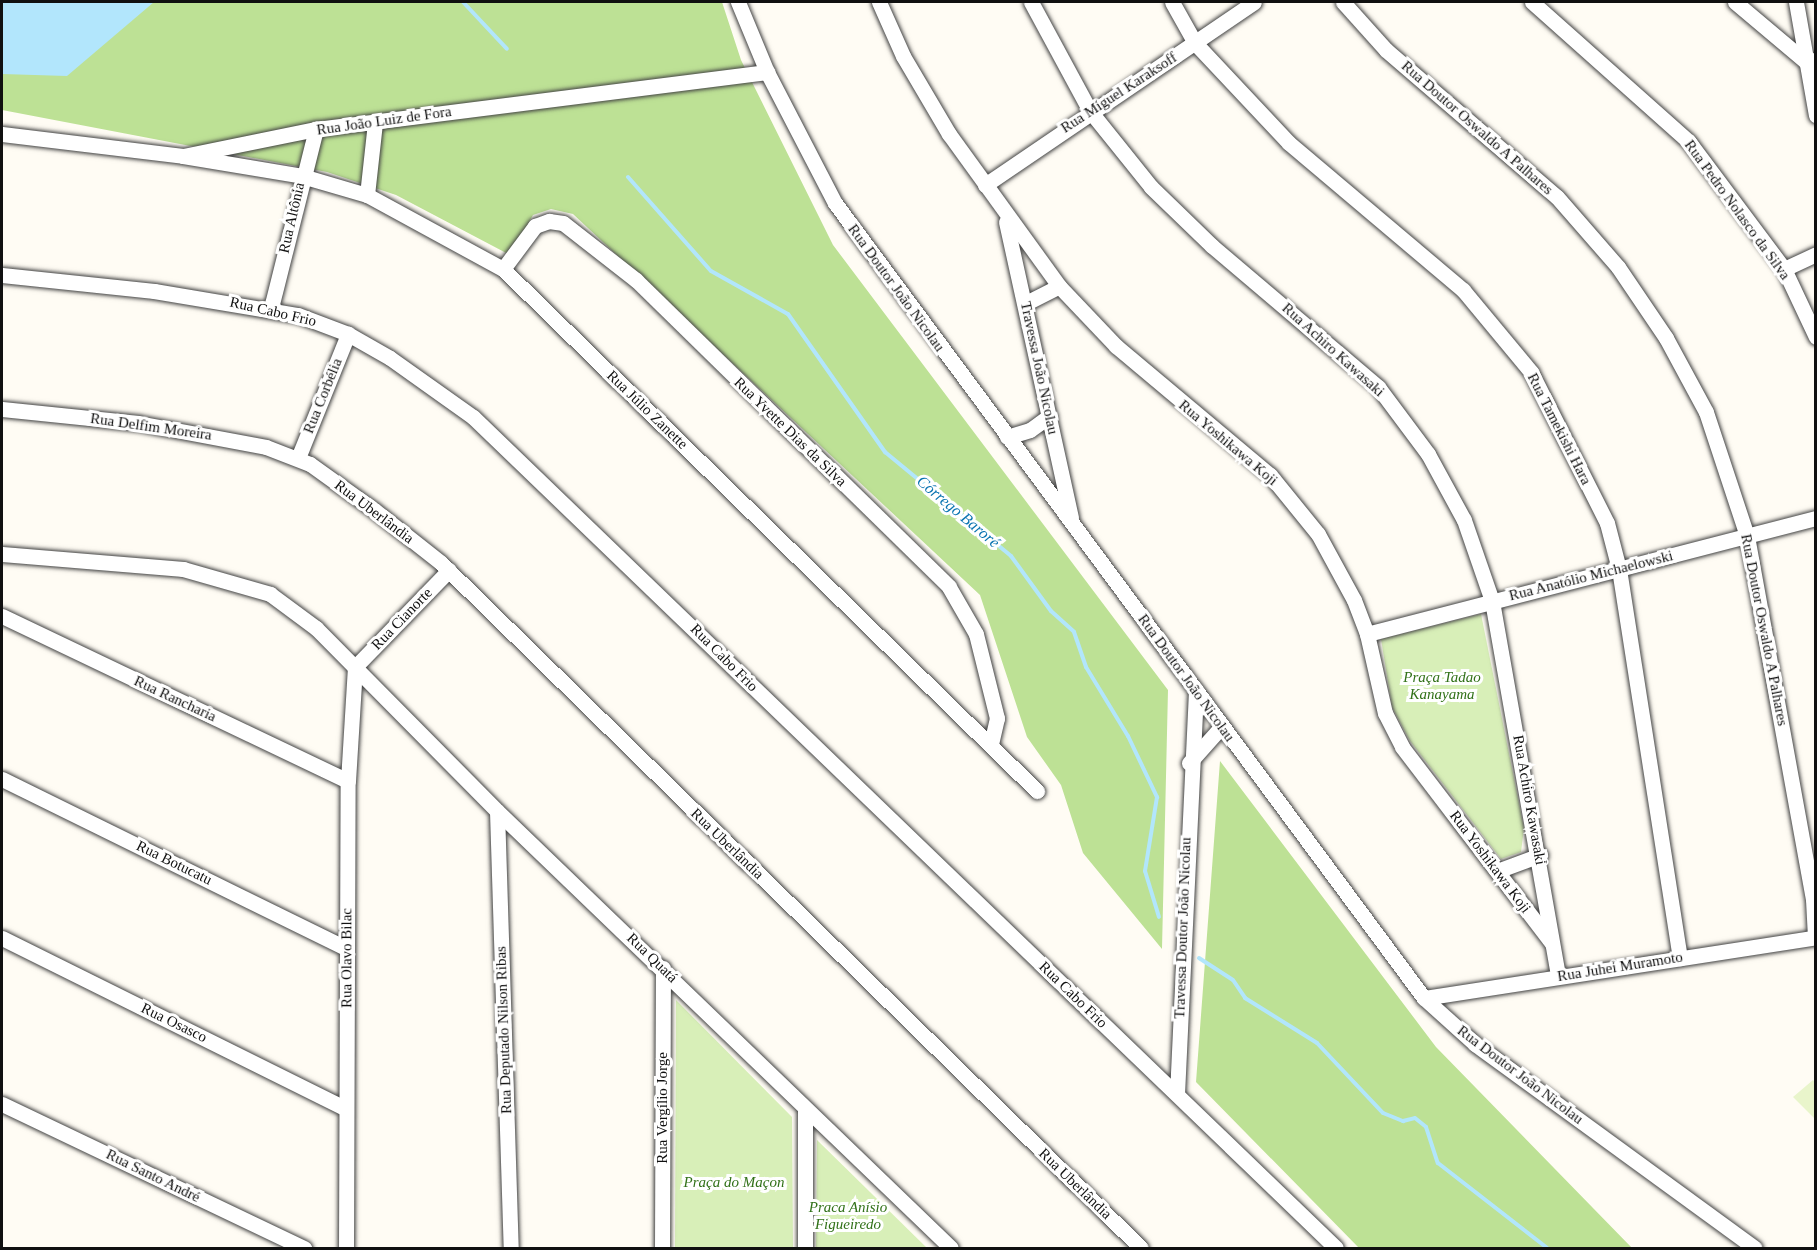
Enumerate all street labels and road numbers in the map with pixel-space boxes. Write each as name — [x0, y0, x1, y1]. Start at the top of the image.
street label: Rua Miguel Karaksoff — [1058, 49, 1180, 137]
street label: Rua Doutor Oswaldo A Palhares — [1397, 57, 1557, 199]
street label: Rua João Luiz de Fora — [316, 103, 452, 139]
street label: Rua Pedro Nolasco da Silva — [1680, 137, 1794, 283]
street label: Rua Altônia — [275, 180, 309, 256]
street label: Rua Doutor João Nicolau — [844, 221, 948, 355]
street label: Rua Cabo Frio — [228, 293, 318, 331]
street label: Rua Achiro Kawasaki — [1278, 299, 1388, 401]
street label: Travessa João Nicolau — [1016, 300, 1062, 436]
street label: Rua Corbélia — [300, 356, 346, 436]
street label: Rua Júlio Zanette — [603, 367, 691, 453]
street label: Rua Tamekishi Hara — [1523, 370, 1595, 488]
street label: Rua Yvette Dias da Silva — [730, 373, 850, 491]
street label: Rua Yoshikawa Koji — [1175, 396, 1281, 490]
street label: Rua Delfim Moreira — [89, 410, 213, 444]
street label: Rua Uberlândia — [331, 476, 417, 548]
street label: Rua Doutor Oswaldo A Palhares — [1736, 532, 1792, 728]
street label: Rua Anatólio Michaelowski — [1507, 547, 1675, 605]
street label: Rua Cianorte — [368, 584, 436, 654]
street label: Rua Doutor João Nicolau — [1134, 611, 1238, 745]
street label: Rua Cabo Frio — [686, 620, 762, 696]
street label: Rua Rancharia — [131, 672, 219, 726]
street label: Rua Achiro Kawasaki — [1509, 733, 1549, 867]
street label: Rua Uberlândia — [687, 805, 767, 883]
street label: Rua Yoshikawa Koji — [1445, 807, 1535, 917]
street label: Rua Botucatu — [133, 837, 215, 889]
street label: Travessa Doutor João Nicolau — [1171, 837, 1195, 1019]
street label: Rua Olavo Bilac — [338, 908, 356, 1008]
street label: Rua Quatá — [623, 929, 681, 987]
street label: Rua Deputado Nilson Ribas — [492, 946, 516, 1114]
street label: Rua Juhei Muramoto — [1556, 948, 1684, 986]
street label: Rua Cabo Frio — [1035, 958, 1111, 1032]
street label: Rua Osasco — [138, 999, 210, 1047]
street label: Rua Doutor João Nicolau — [1454, 1022, 1586, 1128]
street label: Rua Vergílio Jorge — [654, 1052, 672, 1164]
street label: Rua Santo André — [103, 1145, 203, 1207]
street label: Rua Uberlândia — [1035, 1145, 1115, 1223]

